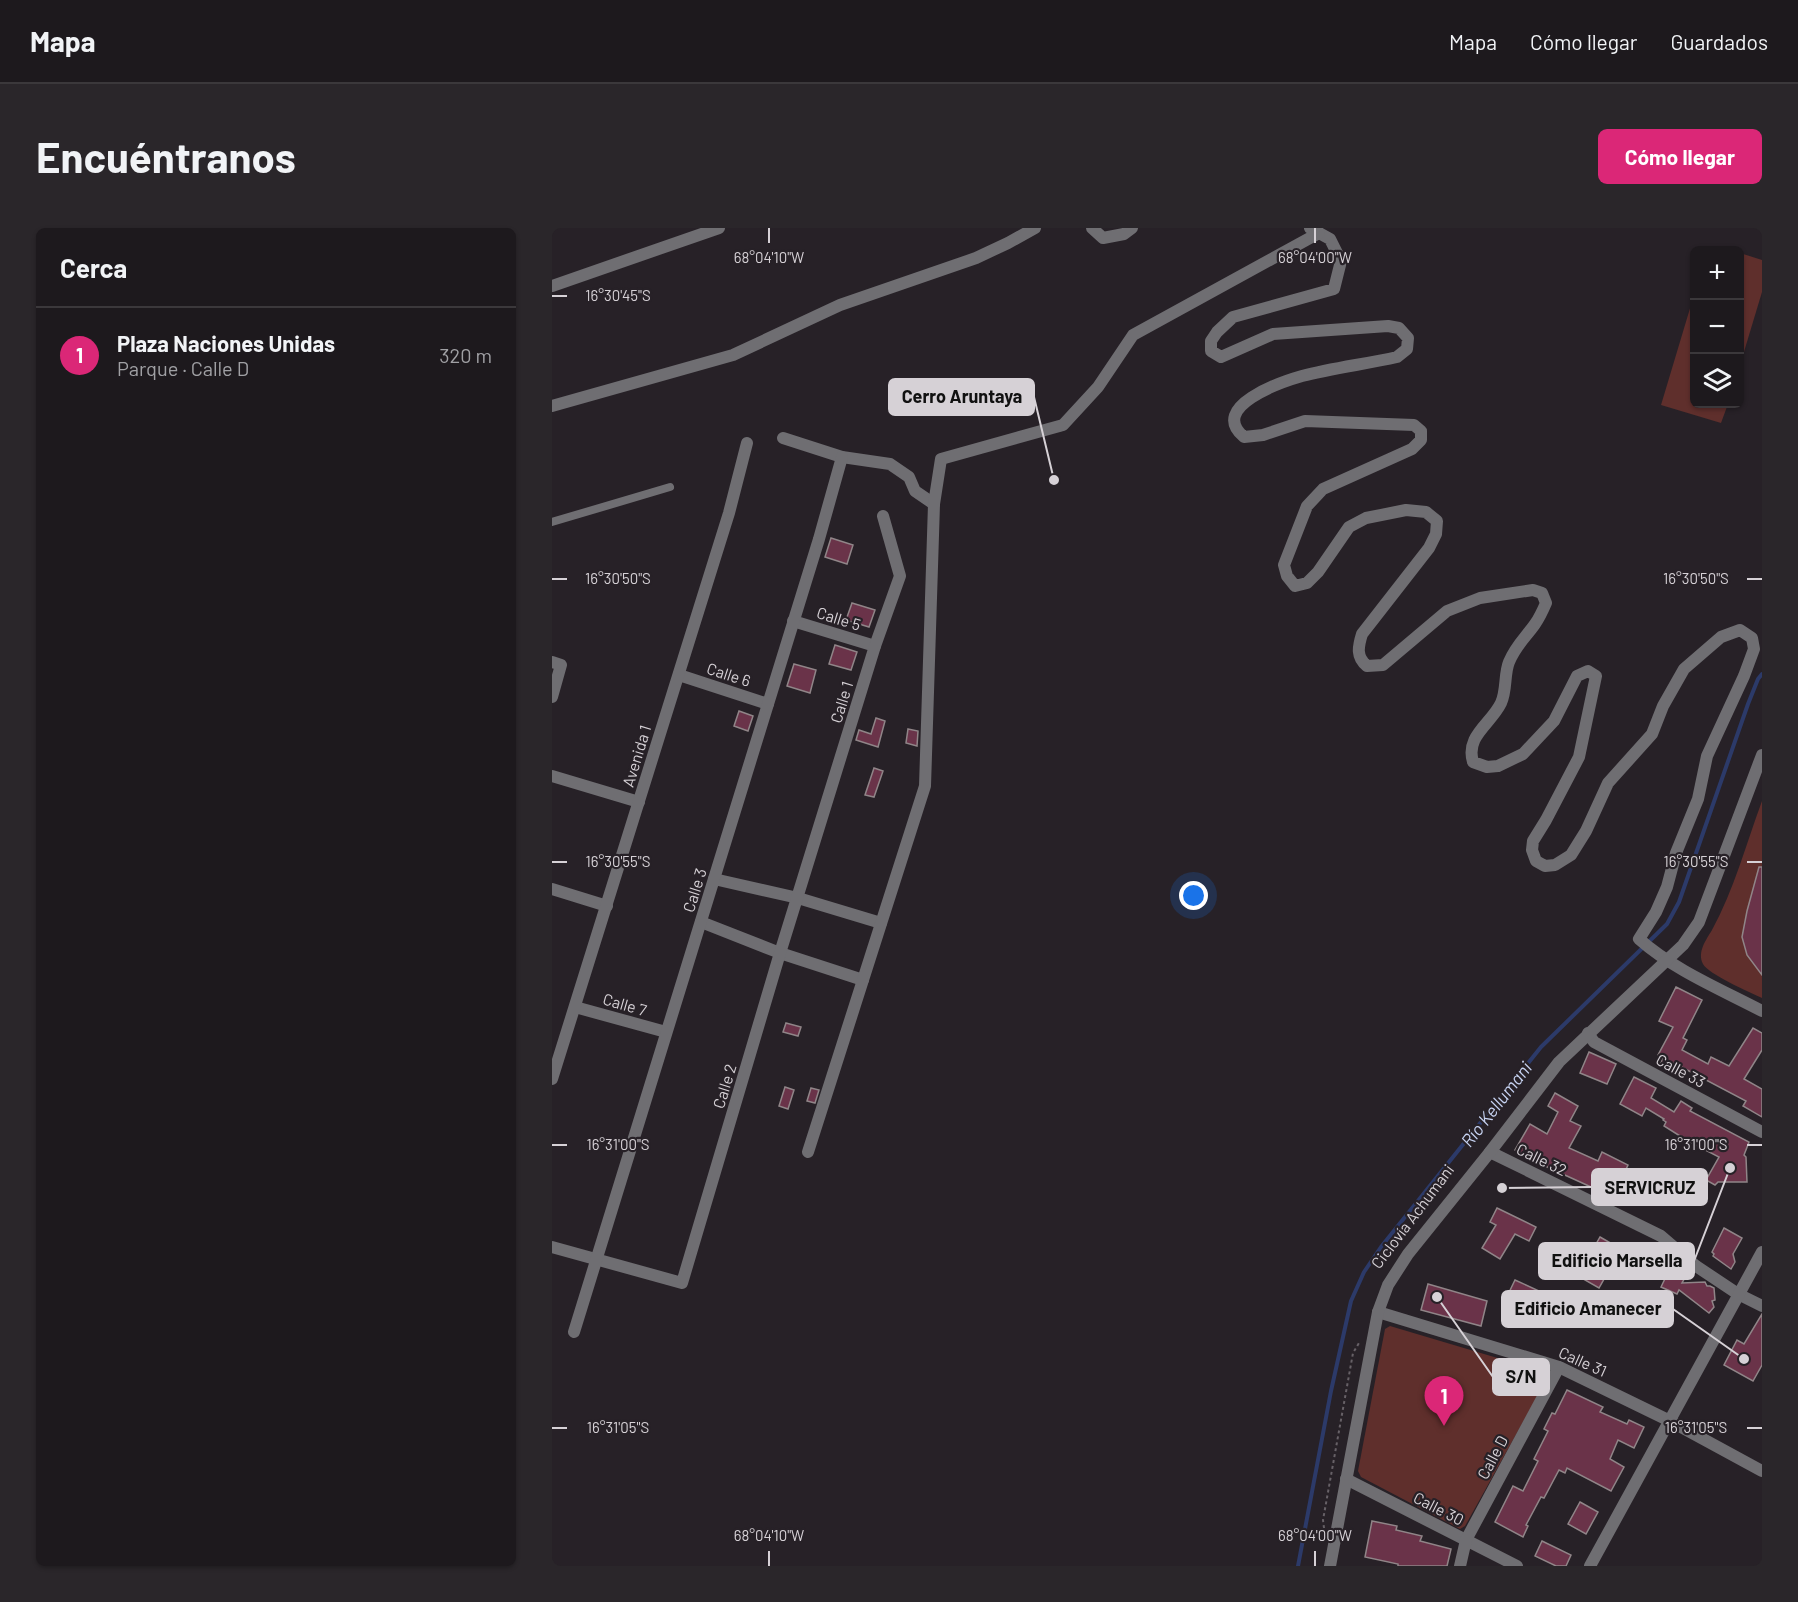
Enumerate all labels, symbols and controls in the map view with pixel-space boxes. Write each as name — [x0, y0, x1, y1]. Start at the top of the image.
text: Mapa — [30, 24, 96, 58]
text: Mapa — [1449, 29, 1497, 54]
text: Cómo llegar — [1530, 29, 1637, 54]
text: Guardados — [1670, 29, 1768, 54]
button: Cómo llegar — [1598, 129, 1762, 184]
text: Encuéntranos — [36, 131, 296, 181]
map controls — [1690, 246, 1744, 408]
button: + — [1690, 246, 1744, 300]
text: 68°04'10"W — [734, 248, 804, 266]
text: 68°04'00"W — [1278, 248, 1352, 266]
text: Cerca — [60, 252, 127, 283]
text: 16°30'45"S — [585, 286, 651, 304]
button: − — [1690, 300, 1744, 354]
text: Plaza Naciones Unidas — [117, 330, 335, 356]
text: 1 — [76, 343, 83, 367]
text: 320 m — [439, 343, 492, 367]
button: layers — [1690, 354, 1744, 408]
text: Parque · Calle D — [117, 356, 249, 380]
callout: Cerro Aruntaya — [889, 379, 1034, 415]
text: Cerro Aruntaya — [902, 385, 1022, 407]
text: 16°30'50"S — [585, 569, 651, 587]
text: 16°30'50"S — [1663, 569, 1729, 587]
street label: Calle 5 — [815, 602, 863, 634]
street label: Calle 6 — [705, 658, 753, 690]
street label: Calle 1 — [826, 679, 856, 725]
street label: Avenida 1 — [618, 723, 654, 789]
text: 16°30'55"S — [586, 852, 651, 870]
text: 16°30'55"S — [1664, 852, 1729, 870]
street label: Calle 3 — [678, 866, 710, 914]
your location — [1179, 881, 1208, 910]
street label: Calle 7 — [601, 989, 649, 1019]
street label: Calle 33 — [1653, 1049, 1709, 1091]
water label: Río Kellumani — [1456, 1056, 1536, 1151]
street label: Calle 2 — [708, 1061, 740, 1111]
text: 16°31'00"S — [586, 1135, 650, 1153]
text: 16°31'00"S — [1664, 1135, 1728, 1153]
street label: Calle 32 — [1514, 1139, 1570, 1179]
street label: Ciclovía Achumani — [1367, 1160, 1457, 1272]
callout: SERVICRUZ — [1592, 1169, 1707, 1205]
text: SERVICRUZ — [1604, 1176, 1696, 1198]
callout: Edificio Marsella — [1539, 1243, 1694, 1279]
text: Edificio Marsella — [1552, 1249, 1683, 1271]
callout: Edificio Amanecer — [1502, 1291, 1673, 1327]
text: Edificio Amanecer — [1514, 1297, 1662, 1319]
street label: Calle 31 — [1556, 1342, 1610, 1380]
callout: S/N — [1493, 1359, 1549, 1395]
text: S/N — [1505, 1365, 1537, 1387]
pin: 1 — [1424, 1376, 1464, 1426]
text: 16°31'05"S — [587, 1418, 649, 1436]
text: 16°31'05"S — [1665, 1418, 1727, 1436]
street label: Calle D — [1473, 1432, 1511, 1482]
street label: Calle 30 — [1411, 1487, 1467, 1529]
text: 68°04'10"W — [734, 1526, 804, 1544]
text: 68°04'00"W — [1278, 1526, 1352, 1544]

